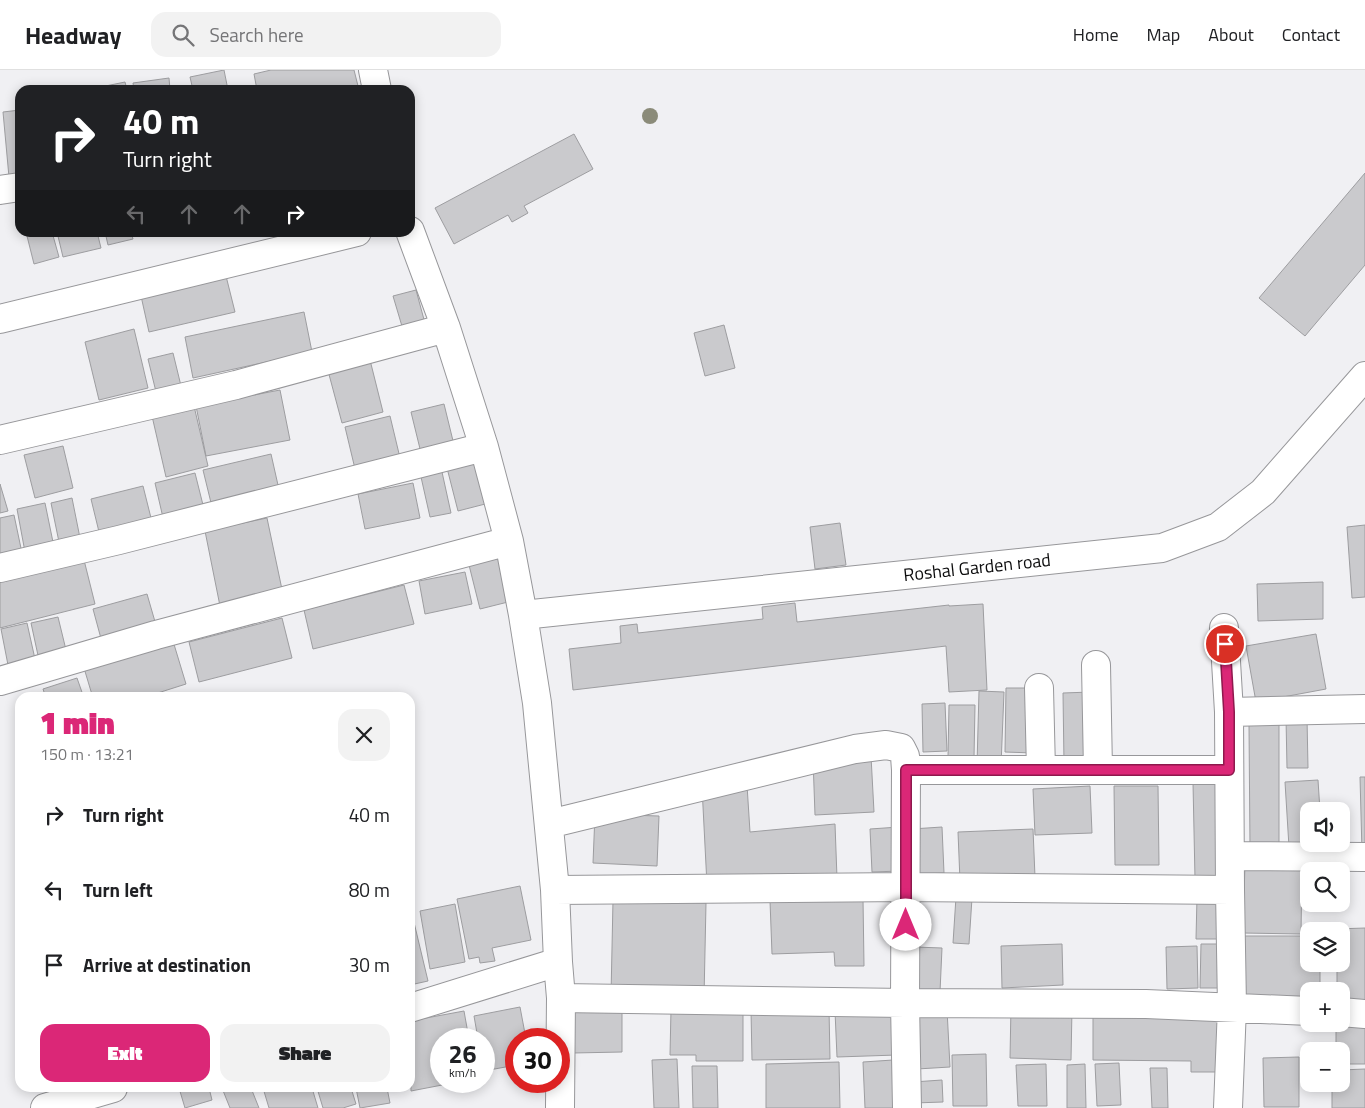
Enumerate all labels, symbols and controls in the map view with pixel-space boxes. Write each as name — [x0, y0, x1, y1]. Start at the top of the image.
search box — [151, 12, 501, 57]
text: Headway — [25, 17, 121, 53]
text: Search here — [209, 20, 304, 49]
icon: search — [169, 21, 197, 49]
text: Home — [1073, 21, 1119, 48]
text: Map — [1147, 21, 1180, 48]
text: About — [1208, 21, 1254, 48]
text: Contact — [1282, 21, 1340, 48]
text: 40 m — [123, 94, 199, 148]
icon: right — [40, 105, 105, 170]
text: Turn right — [123, 142, 212, 176]
icon: left — [122, 200, 150, 228]
icon: ahead — [175, 200, 203, 228]
icon: ahead — [228, 200, 256, 228]
icon: right — [281, 200, 309, 228]
street label: Roshal Garden road — [902, 546, 1052, 588]
pin — [1204, 623, 1246, 665]
icon: arrive — [1211, 630, 1239, 658]
text: 1 min — [40, 700, 115, 746]
button: close — [338, 709, 390, 761]
text: 150 m · 13:21 — [40, 742, 134, 766]
text: Turn right — [83, 800, 164, 829]
text: 40 m — [349, 800, 390, 829]
icon: right — [40, 801, 68, 829]
map controls — [1300, 802, 1350, 1092]
button: sound — [1300, 802, 1350, 852]
button: search — [1300, 862, 1350, 912]
text: Turn left — [83, 875, 153, 904]
text: 80 m — [349, 875, 390, 904]
icon: left — [40, 876, 68, 904]
position arrow — [879, 898, 931, 950]
button: layers — [1300, 922, 1350, 972]
text: Arrive at destination — [83, 950, 251, 979]
text: 30 m — [349, 950, 390, 979]
icon: arrive — [40, 951, 68, 979]
button: + — [1300, 982, 1350, 1032]
button: Exit — [40, 1024, 210, 1082]
button: Share — [220, 1024, 390, 1082]
speed limit sign: 30 — [505, 1028, 570, 1093]
text: 26 — [448, 1035, 477, 1073]
button: − — [1300, 1042, 1350, 1092]
text: km/h — [449, 1063, 476, 1082]

